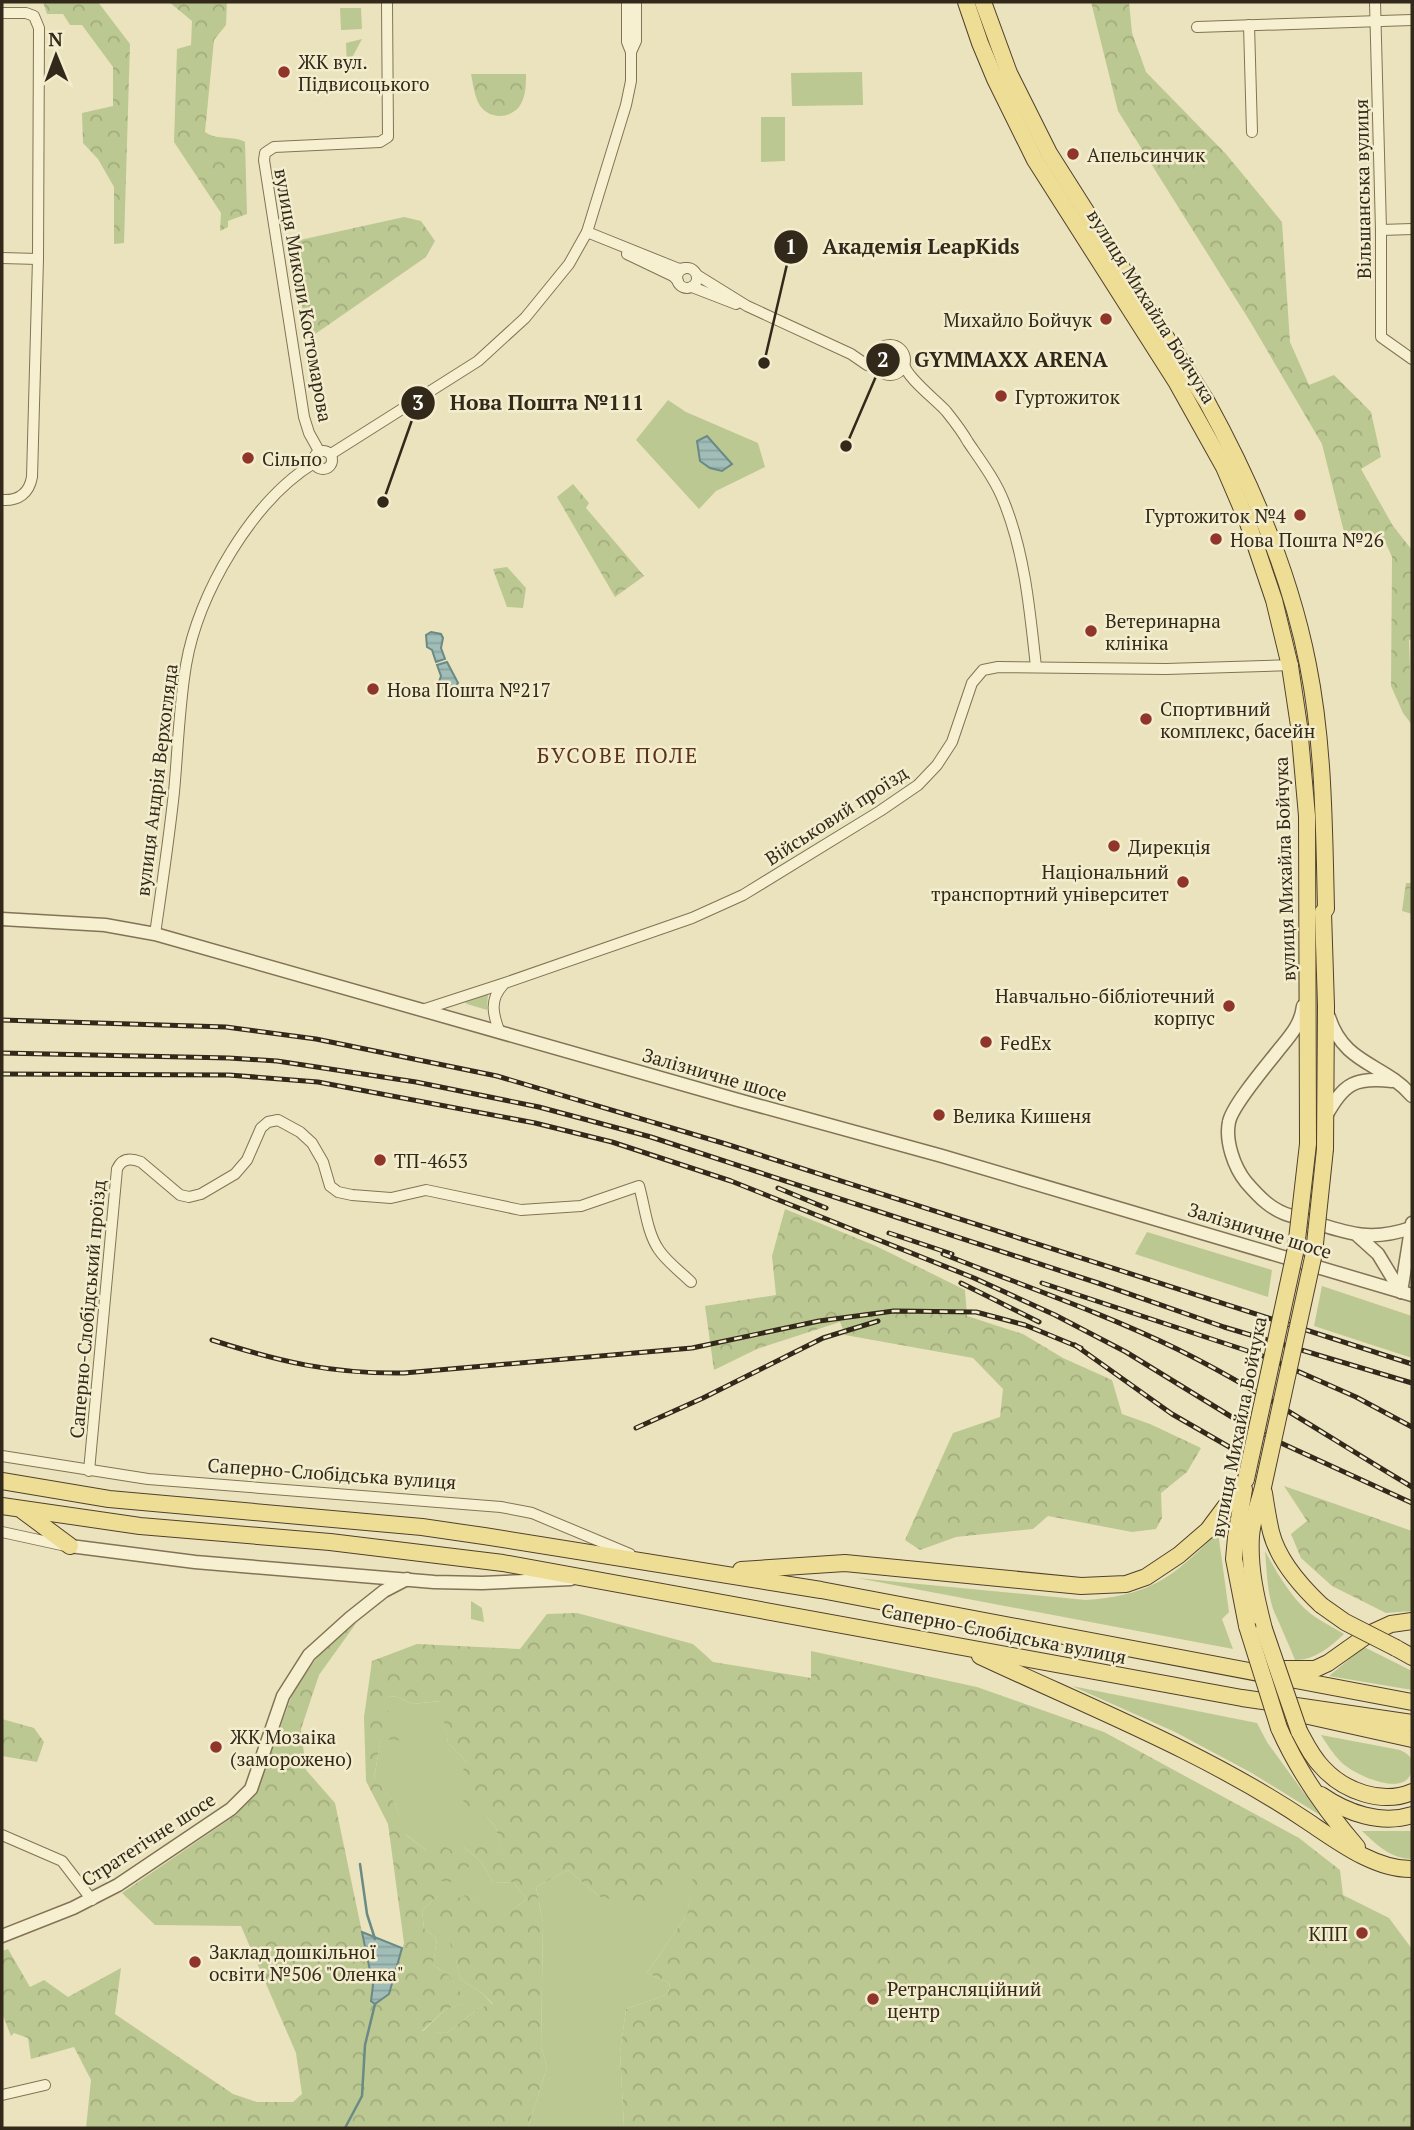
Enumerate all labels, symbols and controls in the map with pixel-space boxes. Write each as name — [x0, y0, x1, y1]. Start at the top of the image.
north arrow — [21, 21, 91, 91]
text: N — [48, 26, 64, 51]
place label: ЖК вул. Підвисоцького — [298, 49, 429, 96]
marker: ЖК вул. Підвисоцького — [276, 64, 292, 80]
street label: Вільшанська вулиця — [1348, 99, 1376, 279]
place label: Апельсинчик — [1087, 142, 1206, 167]
marker: Апельсинчик — [1065, 146, 1081, 162]
street label: вулиця Миколи Костомарова — [269, 166, 339, 424]
street label: вулиця Михайла Бойчука — [1082, 204, 1222, 408]
callout: Академія LeapKids — [773, 226, 1034, 268]
text: 1 — [785, 232, 797, 260]
text: Академія LeapKids — [822, 232, 1020, 260]
place label: Михайло Бойчук — [943, 307, 1093, 332]
marker: Михайло Бойчук — [1098, 311, 1114, 327]
callout: GYMMAXX ARENA — [865, 339, 1122, 381]
text: 2 — [877, 345, 889, 373]
text: GYMMAXX ARENA — [914, 345, 1108, 373]
callout: Нова Пошта №111 — [401, 382, 658, 424]
place label: Гуртожиток — [1015, 384, 1121, 409]
text: 3 — [412, 388, 424, 416]
text: Нова Пошта №111 — [450, 388, 644, 416]
marker: Гуртожиток — [993, 388, 1009, 404]
place label: Сільпо — [262, 446, 322, 471]
marker: Сільпо — [240, 450, 256, 466]
place label: Гуртожиток №4 — [1145, 503, 1287, 528]
marker: Гуртожиток №4 — [1292, 507, 1308, 523]
place label: Нова Пошта №26 — [1230, 527, 1384, 552]
marker: Нова Пошта №26 — [1208, 531, 1224, 547]
place label: Ветеринарна клініка — [1105, 608, 1221, 655]
marker: Ветеринарна клініка — [1083, 623, 1099, 639]
street label: вулиця Андрія Верхогляда — [129, 662, 183, 898]
place label: Нова Пошта №217 — [387, 677, 551, 702]
marker: Нова Пошта №217 — [365, 681, 381, 697]
place label: Спортивний комплекс, басейн — [1160, 696, 1315, 743]
marker: Спортивний комплекс, басейн — [1138, 711, 1154, 727]
district label: БУСОВЕ ПОЛЕ — [537, 741, 699, 769]
street label: вулиця Михайла Бойчука — [1268, 756, 1300, 982]
street label: Військовий проїзд — [760, 759, 912, 871]
place label: Дирекція — [1128, 834, 1211, 859]
marker: Дирекція — [1106, 838, 1122, 854]
place label: Національний транспортний університет — [931, 859, 1169, 906]
marker: Національний транспортний університет — [1175, 874, 1191, 890]
place label: Навчально-бібліотечний корпус — [995, 983, 1215, 1030]
marker: Навчально-бібліотечний корпус — [1221, 998, 1237, 1014]
place label: FedEx — [1000, 1030, 1051, 1055]
marker: FedEx — [978, 1034, 994, 1050]
street label: Залізничне шосе — [640, 1041, 790, 1107]
place label: Велика Кишеня — [953, 1103, 1091, 1128]
marker: Велика Кишеня — [931, 1107, 947, 1123]
place label: ТП-4653 — [394, 1148, 468, 1173]
marker: ТП-4653 — [372, 1152, 388, 1168]
street label: Саперно-Слобідський проїзд — [63, 1179, 111, 1439]
street label: Залізничне шосе — [1185, 1196, 1335, 1264]
street label: вулиця Михайла Бойчука — [1204, 1314, 1272, 1540]
street label: Саперно-Слобідська вулиця — [207, 1452, 457, 1494]
street label: Саперно-Слобідська вулиця — [879, 1597, 1129, 1669]
place label: ЖК Мозаіка (заморожено) — [230, 1724, 352, 1771]
marker: ЖК Мозаіка (заморожено) — [208, 1739, 224, 1755]
street label: Стратегічне шосе — [76, 1786, 220, 1892]
place label: КПП — [1308, 1921, 1348, 1946]
marker: КПП — [1354, 1925, 1370, 1941]
place label: Заклад дошкільної освіти №506 "Оленка" — [209, 1939, 404, 1986]
marker: Заклад дошкільної освіти №506 "Оленка" — [187, 1954, 203, 1970]
place label: Ретрансляційний центр — [887, 1976, 1041, 2023]
marker: Ретрансляційний центр — [865, 1991, 881, 2007]

